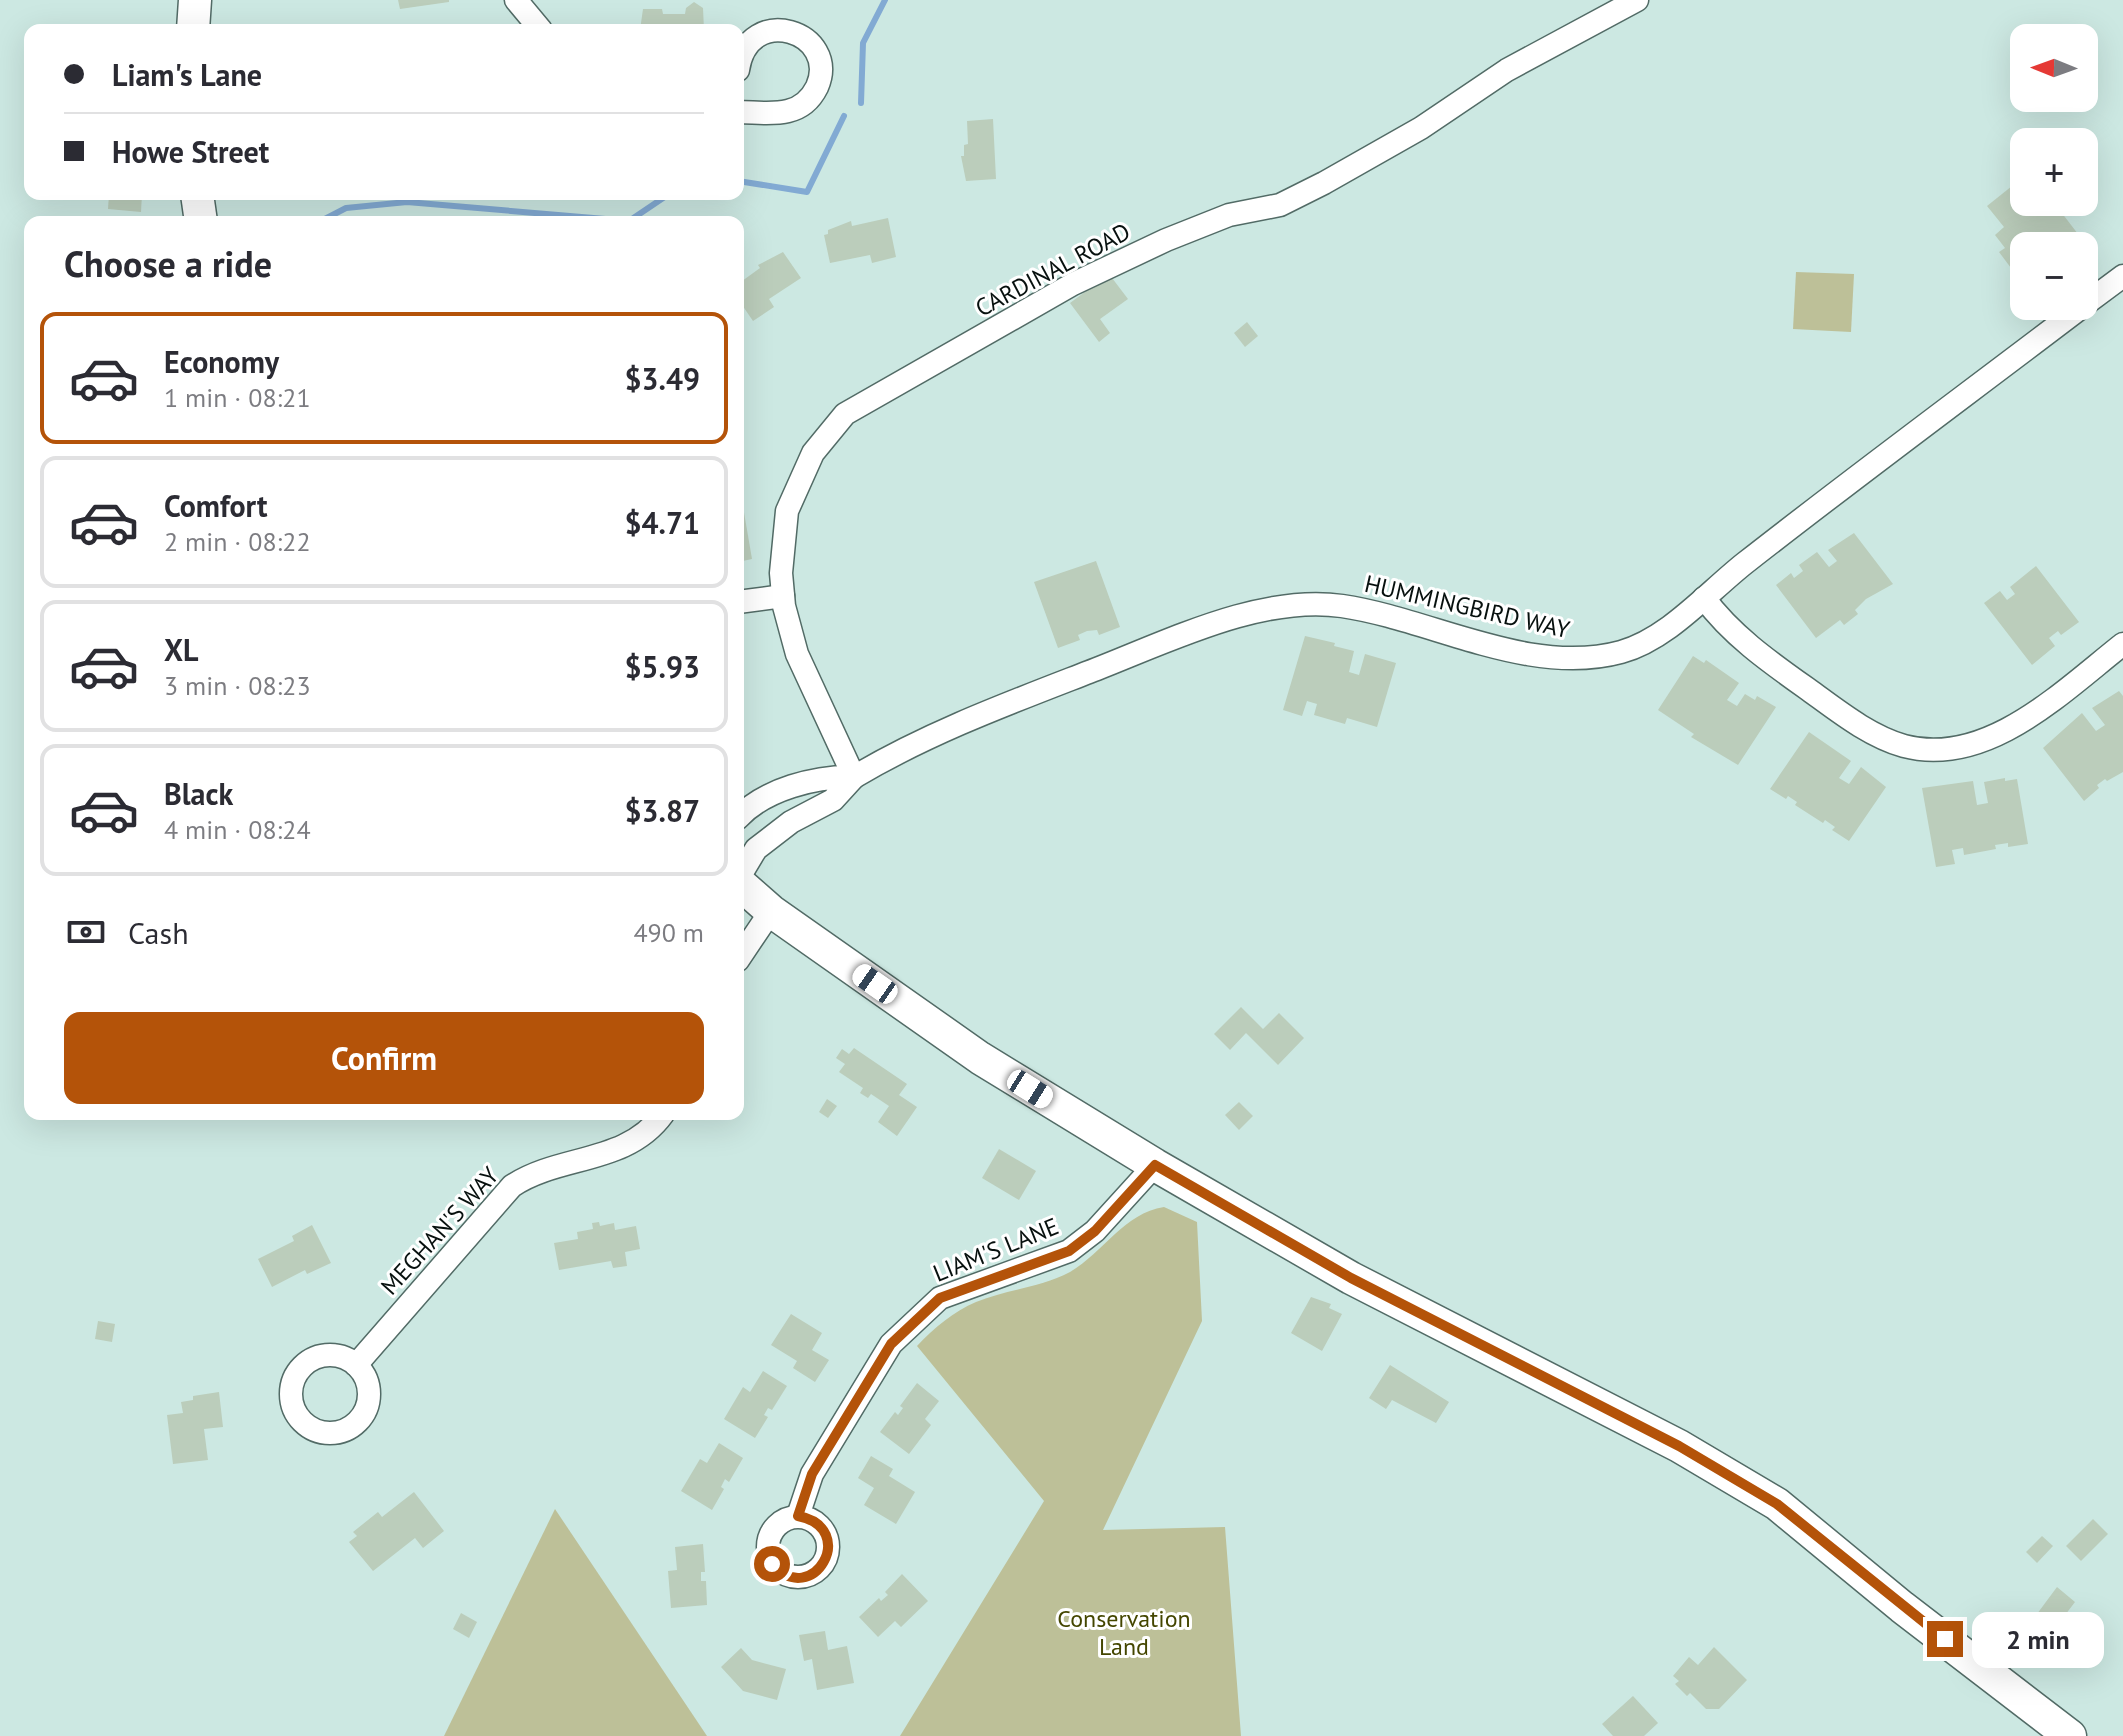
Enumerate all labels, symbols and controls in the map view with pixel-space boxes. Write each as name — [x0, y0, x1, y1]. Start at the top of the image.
north arrow — [2010, 24, 2098, 112]
map controls — [2010, 24, 2098, 320]
text: Liam's Lane — [112, 55, 262, 94]
button: + — [2010, 128, 2098, 216]
text: Howe Street — [112, 132, 269, 171]
street label: CARDINAL ROAD — [970, 216, 1135, 323]
button: − — [2010, 232, 2098, 320]
text: Choose a ride — [64, 240, 272, 287]
icon: car — [68, 342, 140, 414]
text: Economy — [164, 342, 279, 381]
text: $3.49 — [625, 359, 700, 398]
text: 1 min · 08:21 — [164, 381, 311, 414]
icon: car — [68, 486, 140, 558]
text: Comfort — [164, 486, 267, 525]
text: $4.71 — [625, 503, 700, 542]
text: 2 min · 08:22 — [164, 525, 311, 558]
street label: HUMMINGBIRD WAY — [1362, 568, 1573, 645]
icon: car — [68, 630, 140, 702]
text: XL — [164, 630, 198, 669]
text: $5.93 — [625, 647, 700, 686]
text: 3 min · 08:23 — [164, 669, 311, 702]
icon: car — [68, 774, 140, 846]
text: Black — [164, 774, 233, 813]
text: $3.87 — [625, 791, 700, 830]
text: 4 min · 08:24 — [164, 813, 311, 846]
icon: cash — [64, 910, 108, 954]
text: Cash — [128, 913, 189, 952]
text: 490 m — [633, 916, 704, 949]
car — [848, 960, 902, 1008]
button: Confirm — [64, 1012, 704, 1104]
car — [1003, 1066, 1057, 1112]
street label: MEGHAN'S WAY — [374, 1160, 506, 1301]
street label: LIAM'S LANE — [929, 1210, 1063, 1289]
route start — [754, 1546, 790, 1582]
park label: Conservation Land — [1057, 1603, 1191, 1662]
callout: 2 min — [1973, 1611, 2105, 1667]
route end — [1927, 1621, 1963, 1657]
text: 2 min — [2006, 1623, 2070, 1656]

